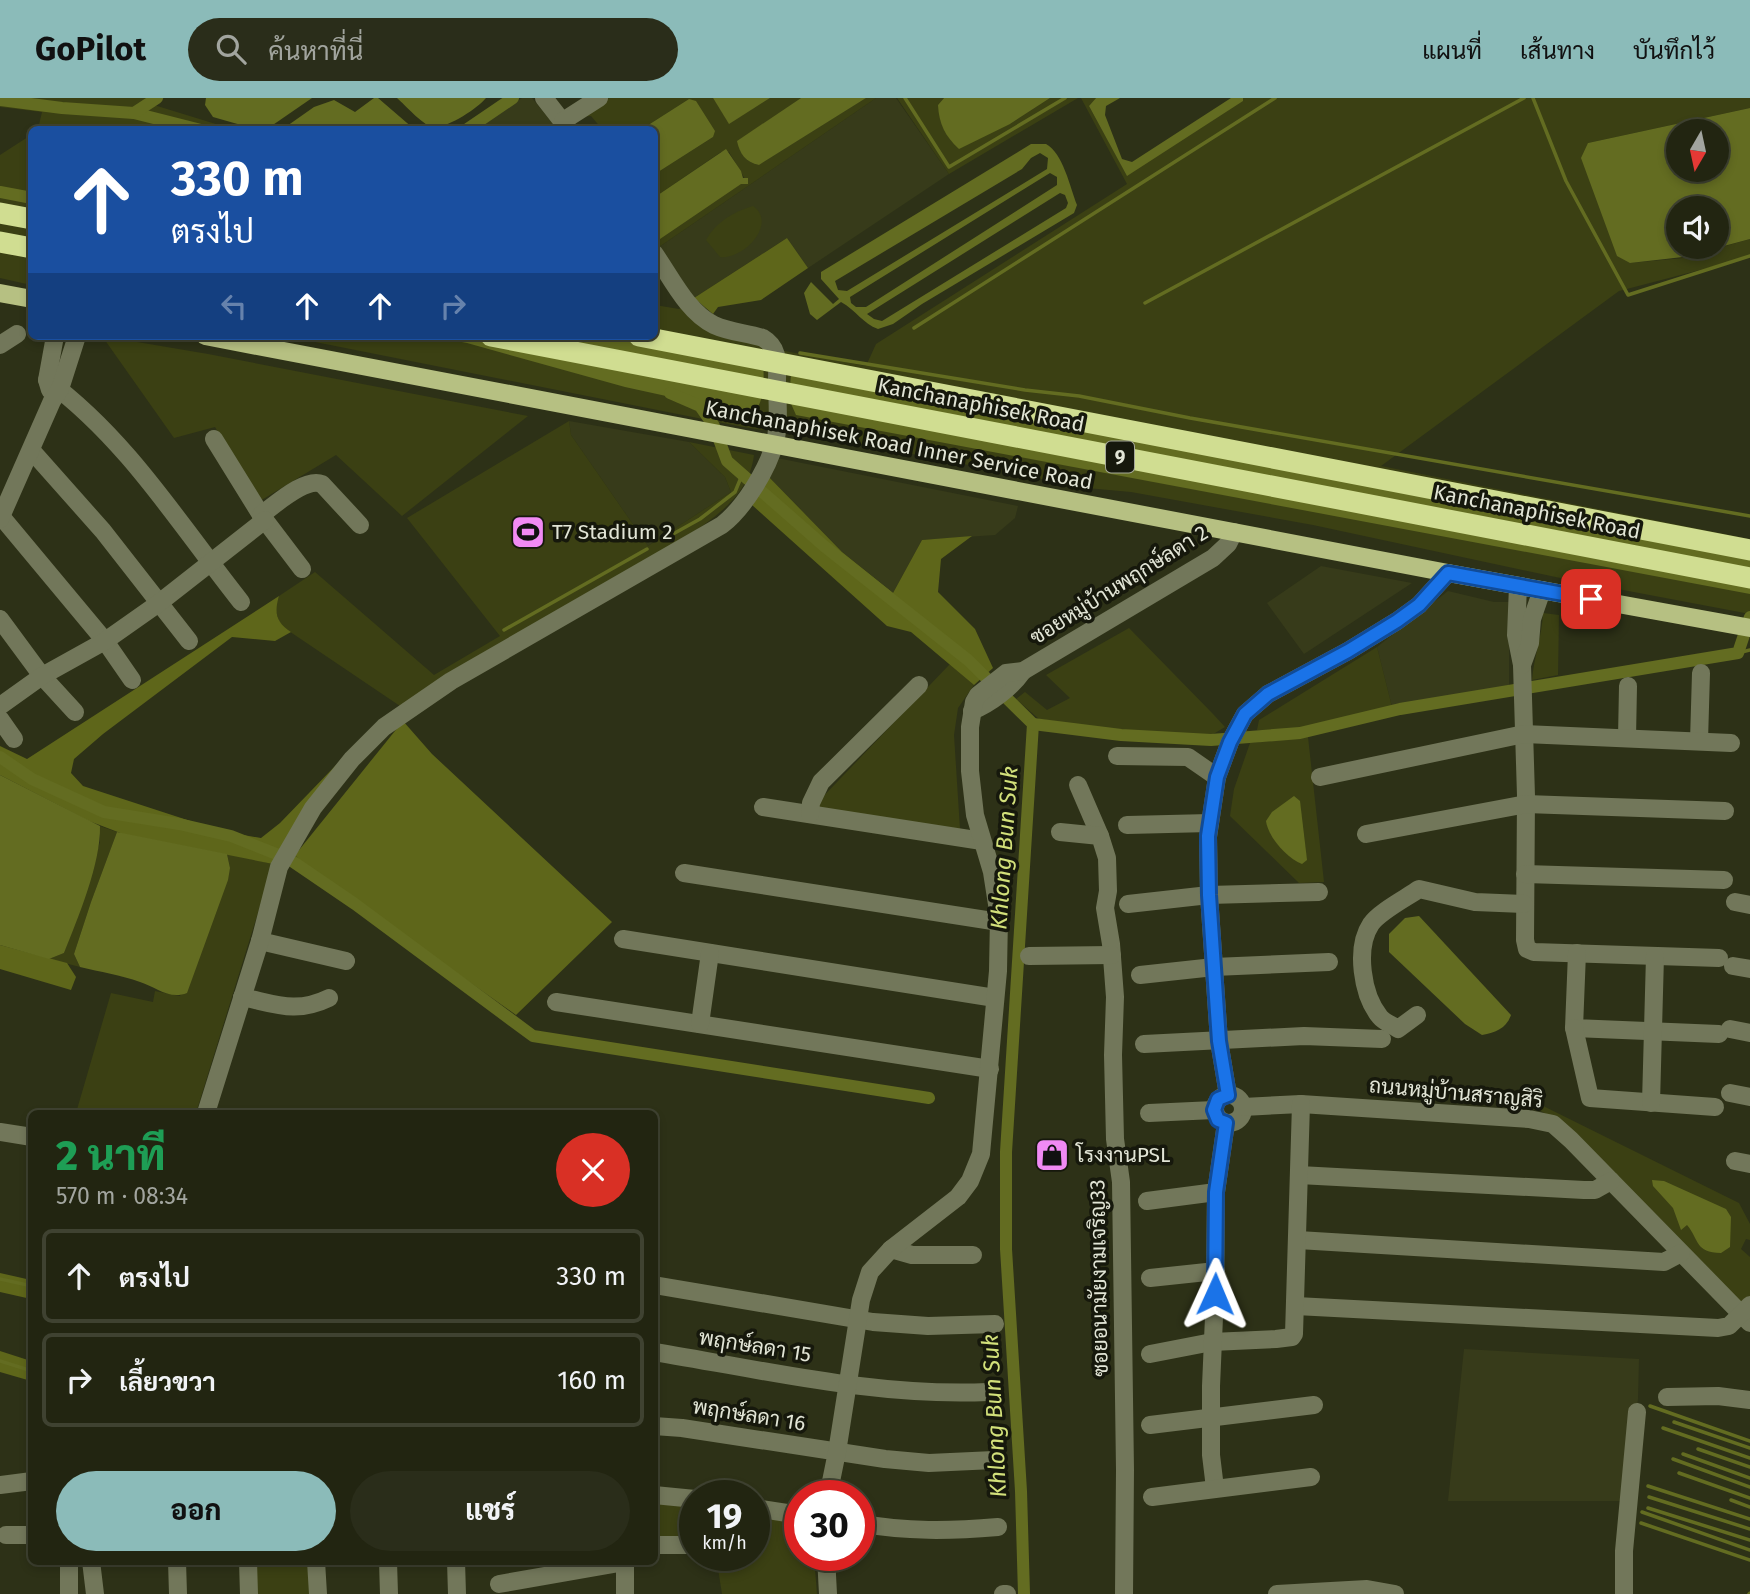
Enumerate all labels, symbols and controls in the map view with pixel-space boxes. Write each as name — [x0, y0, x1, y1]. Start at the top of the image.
search box — [188, 18, 678, 81]
text: GoPilot — [35, 29, 146, 69]
icon: search — [212, 30, 250, 68]
text: ค้นหาที่นี่ — [268, 36, 363, 67]
text: แผนที่ — [1422, 37, 1482, 65]
text: เส้นทาง — [1520, 37, 1595, 65]
text: บันทึกไว้ — [1633, 37, 1715, 65]
north arrow — [1666, 119, 1729, 182]
map controls — [1666, 119, 1729, 259]
text: 330 m — [171, 149, 304, 208]
icon: ahead — [56, 154, 147, 245]
button: sound — [1666, 196, 1729, 259]
text: ตรงไป — [171, 213, 254, 251]
icon: left — [215, 287, 253, 325]
icon: ahead — [288, 287, 326, 325]
icon: ahead — [361, 287, 399, 325]
icon: right — [434, 287, 472, 325]
street label: Kanchanaphisek Road — [875, 372, 1087, 438]
street label: Kanchanaphisek Road Inner Service Road — [703, 395, 1095, 495]
road number: 9 — [1106, 442, 1134, 472]
street label: Kanchanaphisek Road — [1431, 479, 1643, 545]
sports icon: T7 Stadium 2 — [509, 513, 547, 551]
place label: T7 Stadium 2 — [552, 519, 673, 545]
street label: ซอยหมู่บ้านพฤกษ์ลดา 2 — [1025, 519, 1214, 652]
pin — [1561, 569, 1621, 629]
icon: arrive — [1572, 580, 1610, 618]
water label: Khlong Bun Suk — [984, 765, 1024, 931]
street label: ถนนหมู่บ้านสราญสิริ — [1368, 1072, 1544, 1116]
text: 2 นาที — [56, 1131, 166, 1181]
button: close — [556, 1133, 630, 1207]
shop icon: โรงงานPSL — [1033, 1136, 1071, 1174]
place label: โรงงานPSL — [1075, 1142, 1171, 1168]
street label: ซอยอนามัยงามเจริญ33 — [1084, 1179, 1114, 1377]
text: 570 m · 08:34 — [56, 1182, 188, 1210]
icon: ahead — [60, 1257, 98, 1295]
position arrow — [1178, 1257, 1252, 1331]
text: 330 m — [556, 1261, 626, 1292]
text: ตรงไป — [119, 1263, 190, 1294]
street label: พฤกษ์ลดา 15 — [697, 1323, 813, 1368]
water label: Khlong Bun Suk — [976, 1333, 1012, 1499]
icon: right — [60, 1361, 98, 1399]
text: 160 m — [557, 1365, 626, 1396]
text: เลี้ยวขวา — [119, 1367, 216, 1398]
street label: พฤกษ์ลดา 16 — [691, 1392, 808, 1437]
button: ออก — [56, 1471, 336, 1551]
button: แชร์ — [350, 1471, 630, 1551]
speed limit sign: 30 — [784, 1480, 875, 1571]
text: 19 — [707, 1495, 742, 1537]
text: km/h — [702, 1532, 747, 1554]

